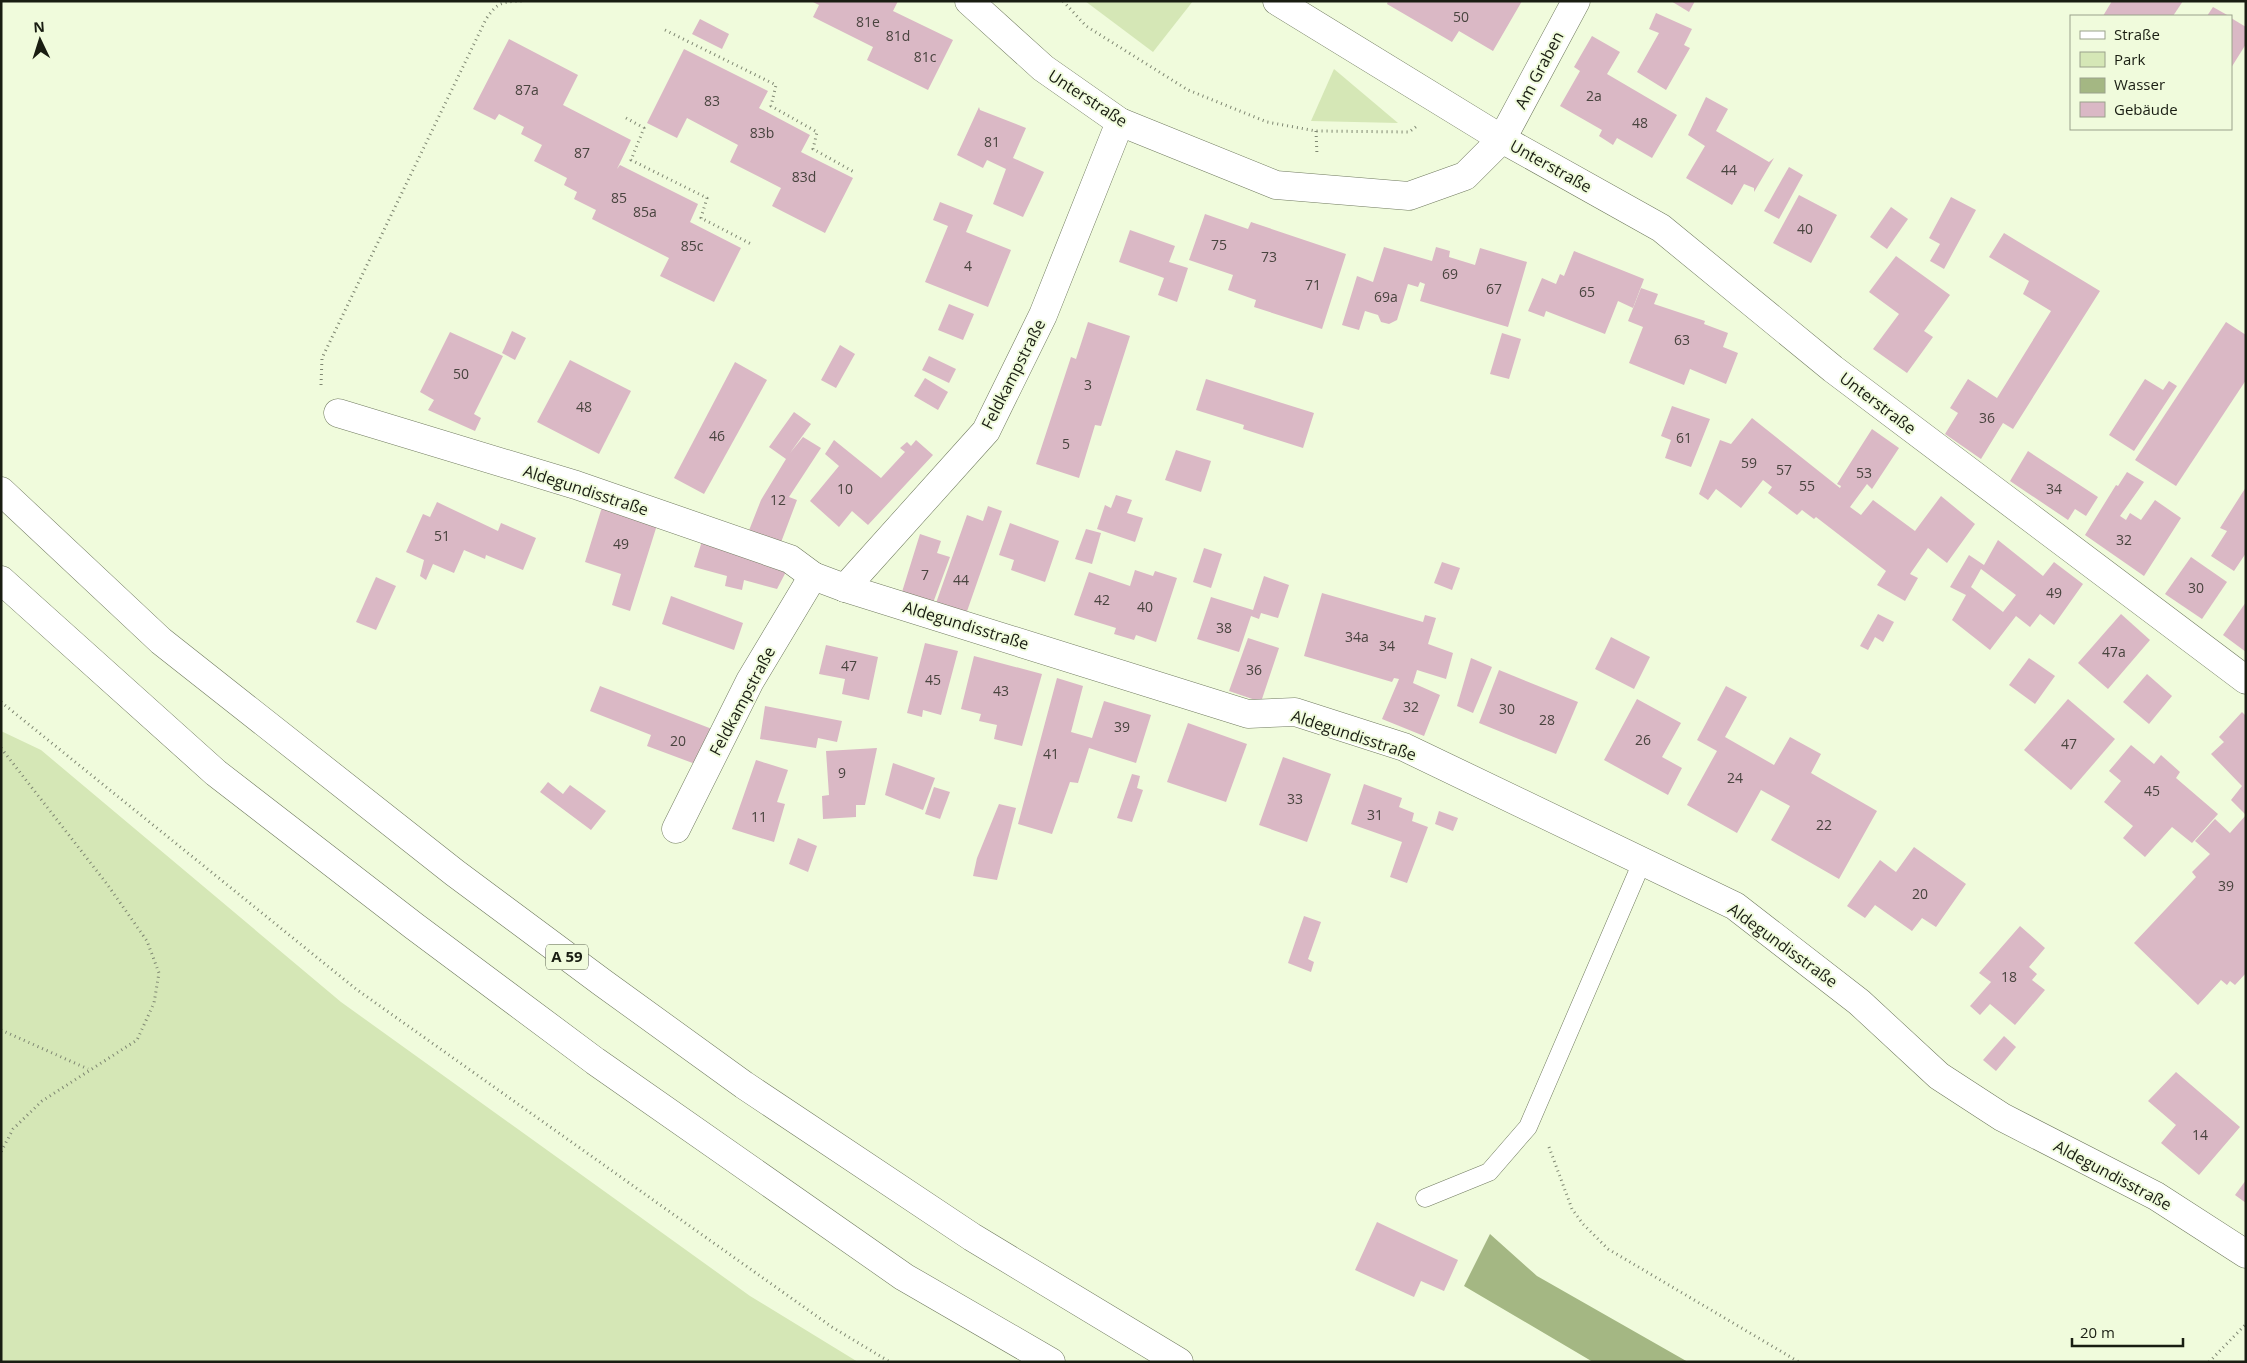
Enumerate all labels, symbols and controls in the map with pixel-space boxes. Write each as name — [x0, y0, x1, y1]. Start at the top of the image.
house number: 50 — [1453, 7, 1469, 26]
house number: 81e — [856, 12, 880, 31]
north arrow — [15, 15, 65, 65]
legend — [2070, 15, 2232, 130]
text: N — [33, 17, 45, 36]
text: Straße — [2114, 24, 2160, 44]
house number: 81d — [886, 26, 910, 45]
street label: Am Graben — [1509, 27, 1569, 113]
house number: 81c — [914, 47, 937, 66]
text: Park — [2114, 49, 2145, 69]
street label: Unterstraße — [1044, 64, 1132, 132]
text: Wasser — [2114, 74, 2165, 94]
house number: 87a — [515, 80, 539, 99]
house number: 2a — [1586, 86, 1602, 105]
house number: 83 — [704, 91, 720, 110]
text: Gebäude — [2114, 99, 2178, 119]
house number: 48 — [1632, 113, 1648, 132]
house number: 83b — [750, 123, 774, 142]
house number: 81 — [984, 132, 1000, 151]
street label: Unterstraße — [1506, 134, 1596, 198]
house number: 87 — [574, 143, 590, 162]
house number: 44 — [1721, 160, 1737, 179]
house number: 83d — [792, 167, 816, 186]
house number: 85 — [611, 188, 627, 207]
house number: 85a — [633, 202, 657, 221]
house number: 40 — [1797, 219, 1813, 238]
house number: 75 — [1211, 235, 1227, 254]
house number: 85c — [681, 236, 704, 255]
house number: 73 — [1261, 247, 1277, 266]
house number: 4 — [964, 256, 972, 275]
house number: 69 — [1442, 264, 1458, 283]
house number: 71 — [1305, 275, 1321, 294]
house number: 67 — [1486, 279, 1502, 298]
house number: 65 — [1579, 282, 1595, 301]
house number: 69a — [1374, 287, 1398, 306]
street label: Feldkampstraße — [976, 315, 1050, 433]
house number: 63 — [1674, 330, 1690, 349]
house number: 50 — [453, 364, 469, 383]
street label: Unterstraße — [1835, 367, 1921, 439]
house number: 3 — [1084, 375, 1092, 394]
house number: 48 — [576, 397, 592, 416]
house number: 36 — [1979, 408, 1995, 427]
house number: 46 — [709, 426, 725, 445]
house number: 61 — [1676, 428, 1692, 447]
house number: 5 — [1062, 434, 1070, 453]
house number: 59 — [1741, 453, 1757, 472]
street label: Aldegundisstraße — [521, 459, 651, 521]
house number: 57 — [1776, 460, 1792, 479]
house number: 53 — [1856, 463, 1872, 482]
house number: 55 — [1799, 476, 1815, 495]
house number: 10 — [837, 479, 853, 498]
house number: 34 — [2046, 479, 2062, 498]
house number: 12 — [770, 490, 786, 509]
house number: 51 — [434, 526, 450, 545]
house number: 32 — [2116, 530, 2132, 549]
house number: 49 — [613, 534, 629, 553]
house number: 7 — [921, 565, 929, 584]
house number: 44 — [953, 570, 969, 589]
house number: 30 — [2188, 578, 2204, 597]
house number: 49 — [2046, 583, 2062, 602]
house number: 42 — [1094, 590, 1110, 609]
street label: Aldegundisstraße — [900, 595, 1032, 655]
house number: 40 — [1137, 597, 1153, 616]
house number: 38 — [1216, 618, 1232, 637]
house number: 34a — [1345, 627, 1369, 646]
house number: 34 — [1379, 636, 1395, 655]
house number: 47a — [2102, 642, 2126, 661]
street label: Feldkampstraße — [704, 643, 780, 759]
house number: 47 — [841, 656, 857, 675]
house number: 36 — [1246, 660, 1262, 679]
house number: 45 — [925, 670, 941, 689]
house number: 43 — [993, 681, 1009, 700]
house number: 32 — [1403, 697, 1419, 716]
house number: 30 — [1499, 699, 1515, 718]
street label: Aldegundisstraße — [1289, 704, 1419, 766]
house number: 28 — [1539, 710, 1555, 729]
house number: 39 — [1114, 717, 1130, 736]
house number: 26 — [1635, 730, 1651, 749]
house number: 20 — [670, 731, 686, 750]
house number: 47 — [2061, 734, 2077, 753]
house number: 41 — [1043, 744, 1059, 763]
house number: 9 — [838, 763, 846, 782]
house number: 24 — [1727, 768, 1743, 787]
house number: 45 — [2144, 781, 2160, 800]
house number: 33 — [1287, 789, 1303, 808]
house number: 31 — [1367, 805, 1383, 824]
house number: 11 — [751, 807, 767, 826]
house number: 22 — [1816, 815, 1832, 834]
house number: 39 — [2218, 876, 2234, 895]
house number: 20 — [1912, 884, 1928, 903]
street label: Aldegundisstraße — [1724, 898, 1842, 992]
road number: A 59 — [546, 944, 588, 970]
house number: 18 — [2001, 967, 2017, 986]
house number: 14 — [2192, 1125, 2208, 1144]
street label: Aldegundisstraße — [2050, 1135, 2176, 1215]
scale bar — [2072, 1316, 2183, 1348]
text: 20 m — [2080, 1322, 2115, 1342]

